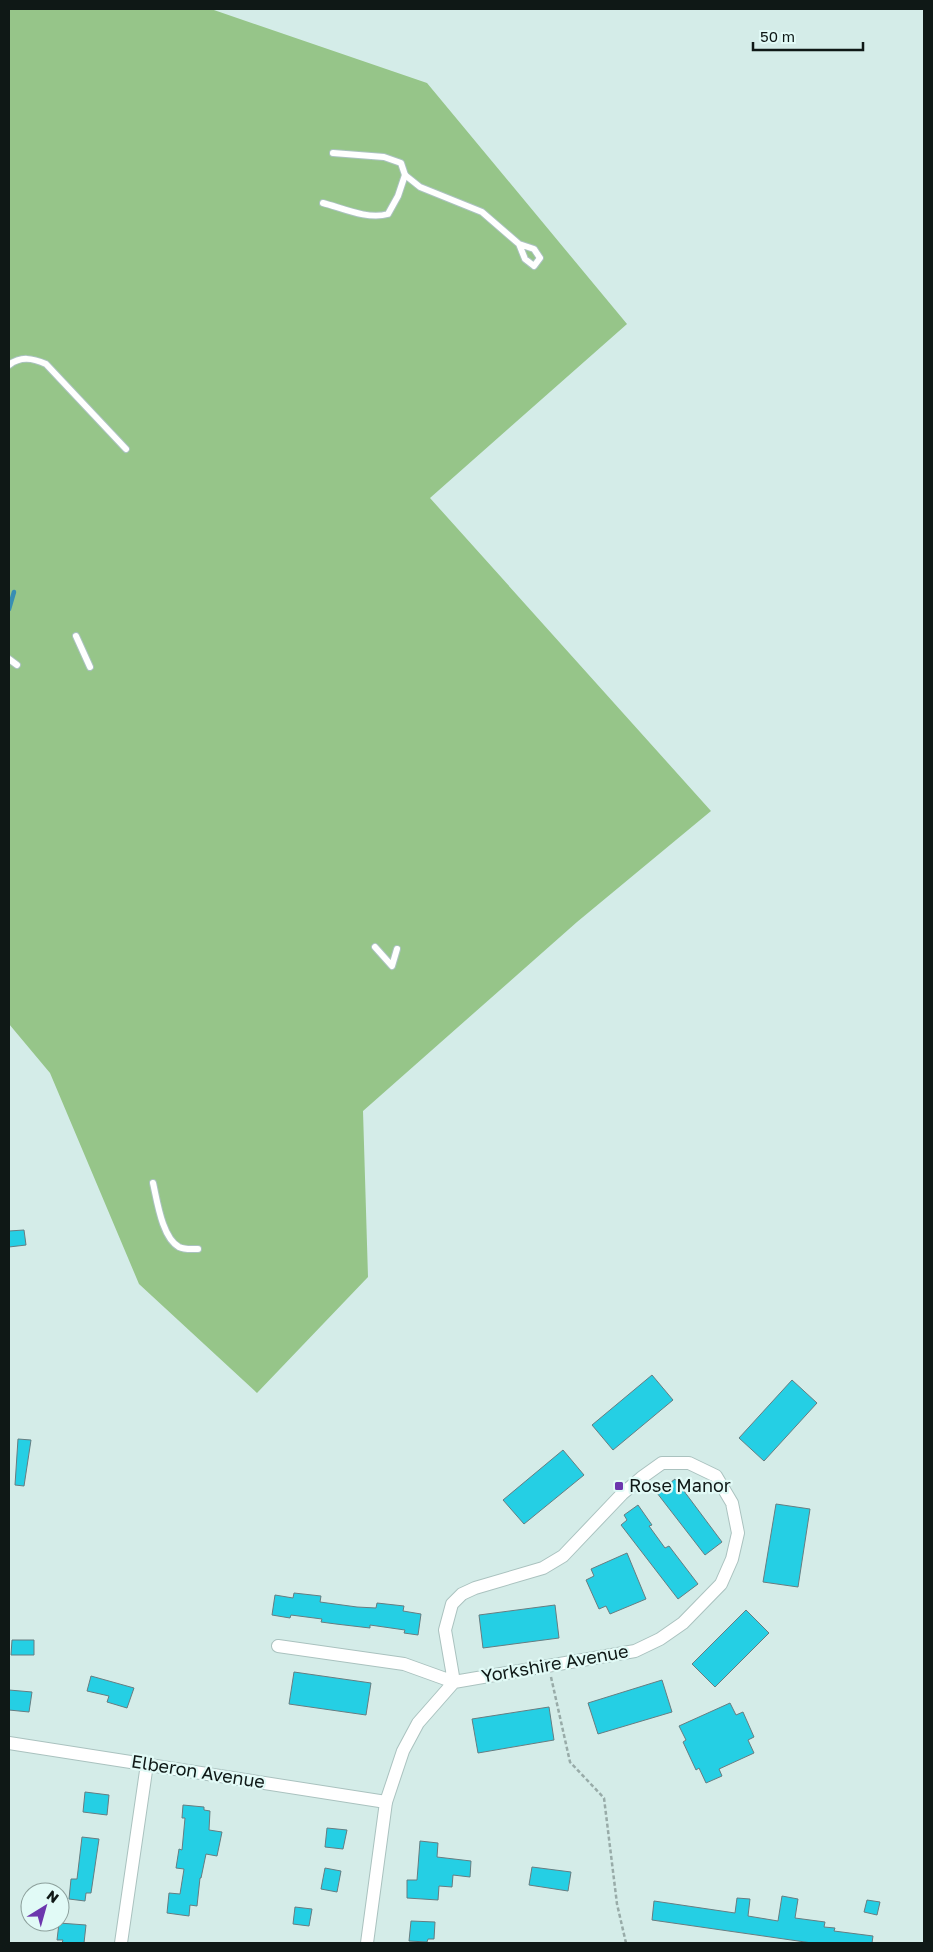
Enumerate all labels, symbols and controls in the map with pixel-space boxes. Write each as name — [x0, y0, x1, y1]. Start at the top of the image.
scale bar — [753, 20, 863, 52]
text: 50 m — [760, 27, 795, 45]
place label: Rose Manor — [629, 1474, 731, 1496]
marker: Rose Manor — [613, 1480, 625, 1492]
street label: Yorkshire Avenue — [480, 1639, 630, 1687]
street label: Elberon Avenue — [130, 1750, 267, 1792]
north arrow — [20, 1882, 70, 1932]
text: N — [44, 1886, 62, 1906]

